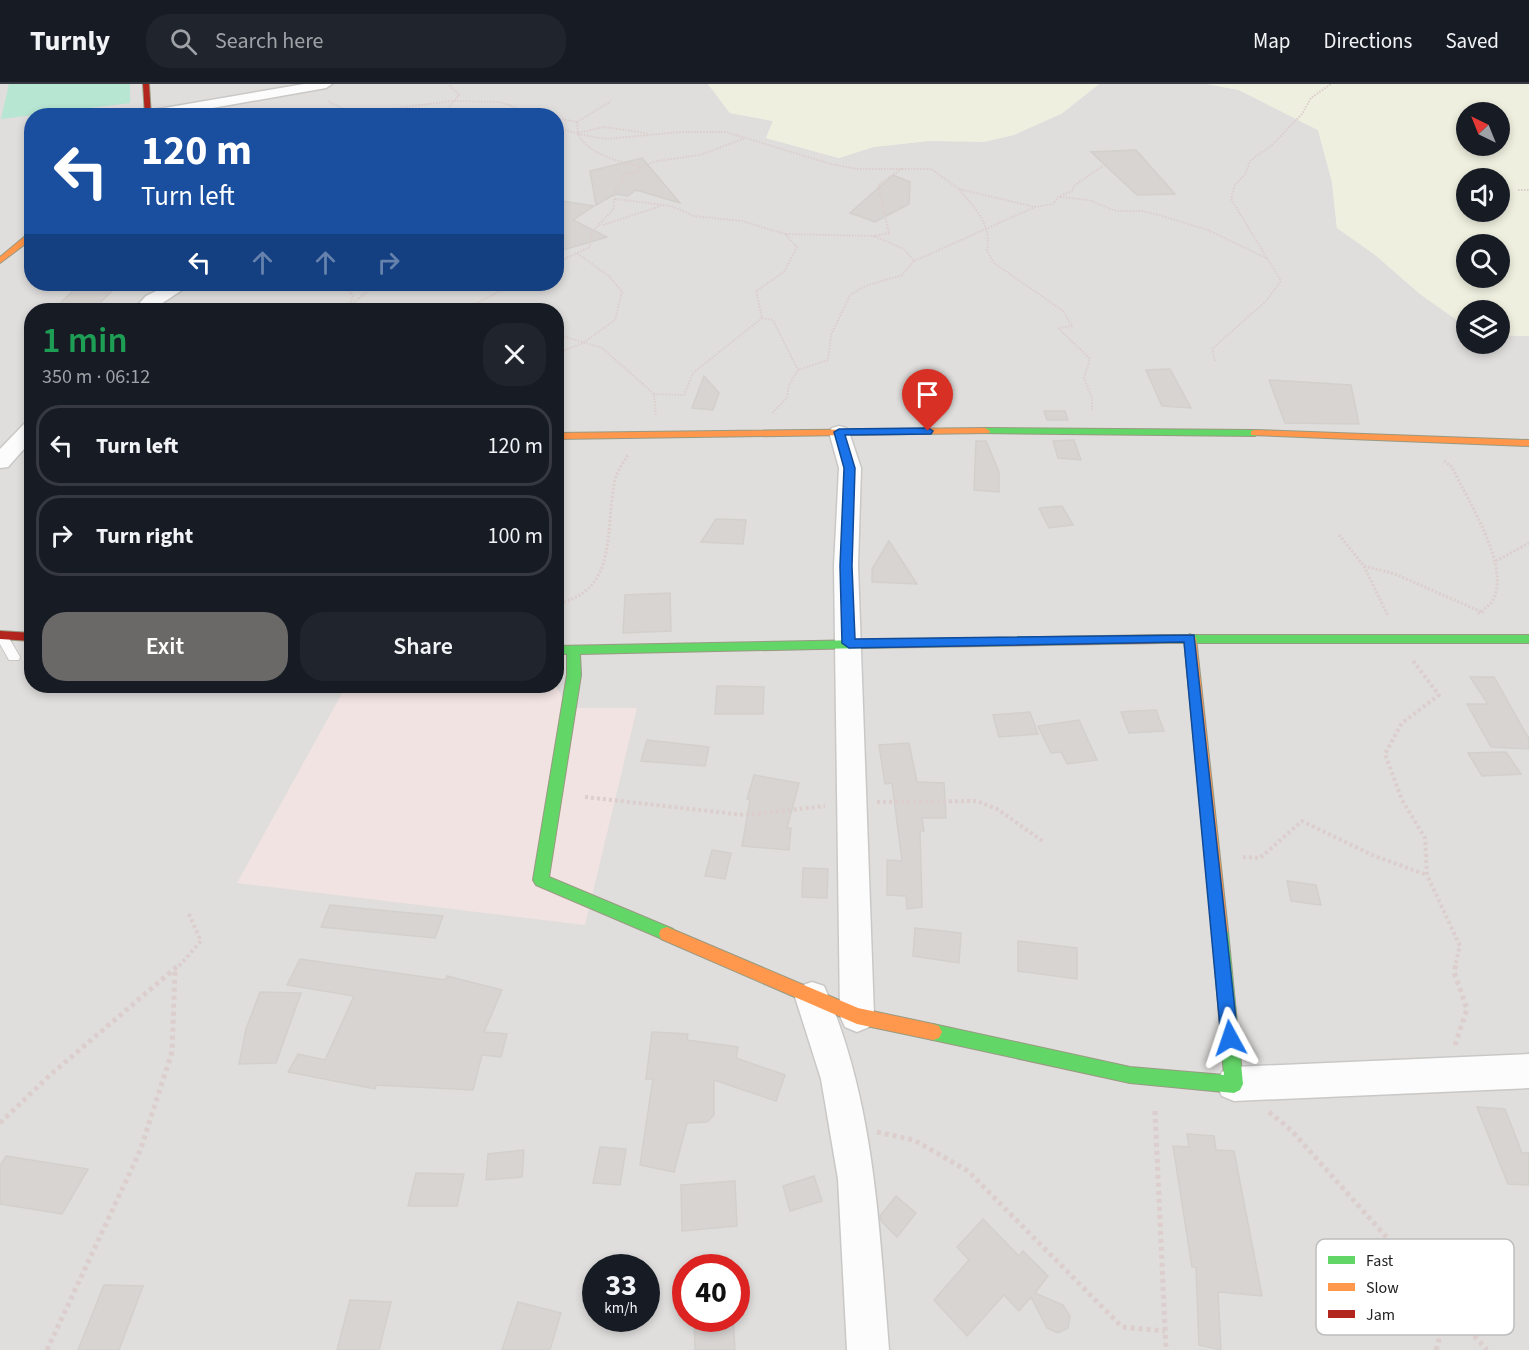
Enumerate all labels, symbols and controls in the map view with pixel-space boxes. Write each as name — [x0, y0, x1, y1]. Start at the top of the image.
search box — [146, 14, 566, 68]
text: Turnly — [30, 21, 110, 61]
icon: search — [167, 25, 200, 58]
text: Search here — [215, 25, 324, 57]
text: Map — [1253, 26, 1291, 56]
text: Directions — [1324, 26, 1412, 56]
text: Saved — [1445, 26, 1499, 56]
north arrow — [1456, 102, 1510, 156]
map controls — [1456, 102, 1510, 354]
text: 120 m — [141, 121, 252, 181]
icon: left — [42, 132, 120, 210]
button: sound — [1456, 168, 1510, 222]
text: Turn left — [141, 177, 235, 216]
button: search — [1456, 234, 1510, 288]
icon: left — [183, 246, 216, 279]
icon: ahead — [246, 246, 279, 279]
icon: ahead — [309, 246, 342, 279]
icon: right — [372, 246, 405, 279]
button: layers — [1456, 300, 1510, 354]
text: 1 min — [42, 315, 128, 366]
button: close — [483, 323, 546, 386]
text: 350 m · 06:12 — [42, 363, 150, 391]
pin — [902, 369, 953, 431]
icon: arrive — [911, 378, 944, 411]
icon: left — [45, 429, 78, 462]
text: Turn left — [96, 430, 178, 462]
text: 120 m — [488, 430, 543, 462]
icon: right — [45, 519, 78, 552]
text: Turn right — [96, 520, 193, 552]
text: 100 m — [488, 520, 543, 552]
button: Exit — [42, 612, 288, 681]
button: Share — [300, 612, 546, 681]
position arrow — [1198, 1006, 1262, 1070]
legend — [1316, 1239, 1514, 1335]
text: Fast — [1366, 1250, 1394, 1272]
speed limit sign: 40 — [672, 1254, 750, 1332]
text: 33 — [605, 1264, 637, 1307]
text: Slow — [1366, 1277, 1399, 1299]
text: km/h — [604, 1298, 638, 1319]
text: Jam — [1366, 1304, 1395, 1326]

